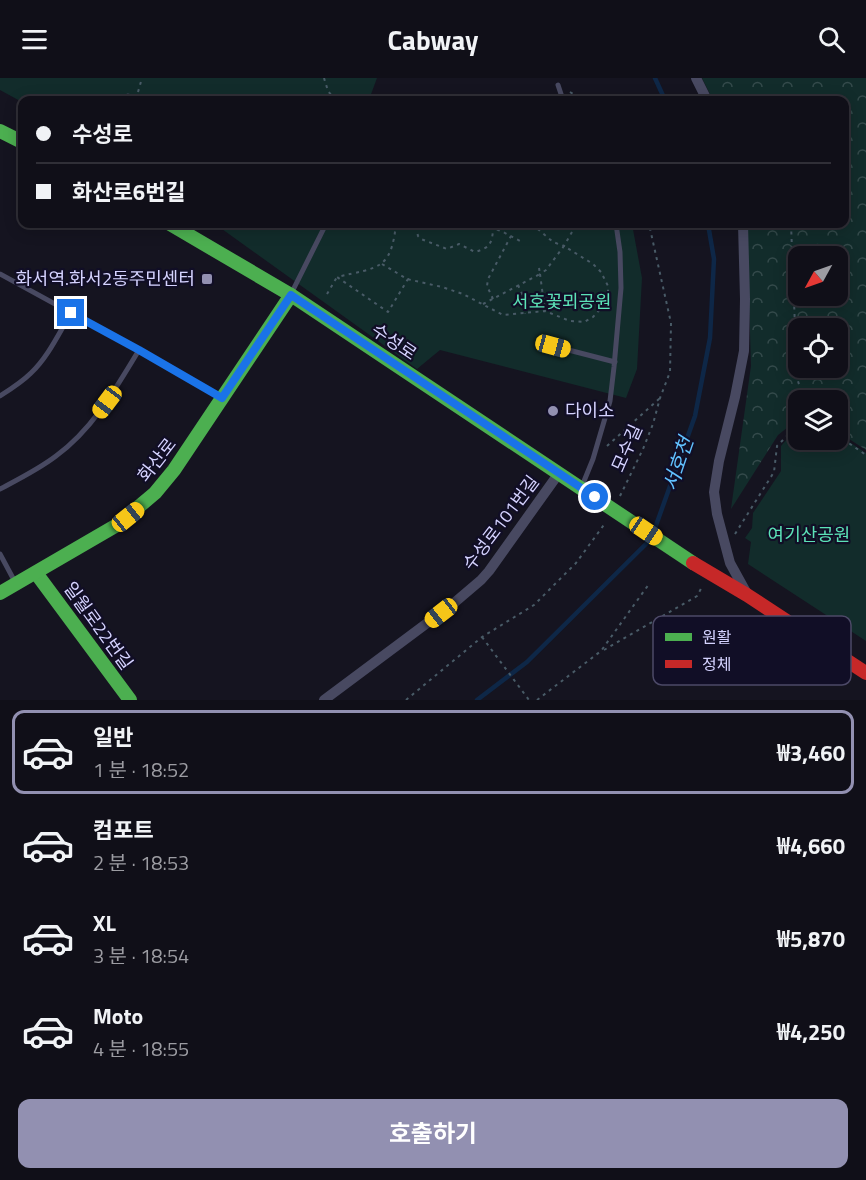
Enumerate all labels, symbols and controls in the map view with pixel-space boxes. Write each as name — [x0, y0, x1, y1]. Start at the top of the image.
text: Cabway — [387, 19, 479, 60]
icon: menu — [18, 23, 51, 56]
icon: search — [815, 23, 848, 56]
text: 수성로 — [72, 117, 133, 151]
text: 화산로6번길 — [72, 175, 186, 209]
north arrow — [788, 246, 848, 306]
map controls — [788, 246, 848, 450]
place label: 화서역.화서2동주민센터 — [15, 265, 195, 292]
marker: 화서역.화서2동주민센터 — [200, 272, 214, 286]
park label: 서호꽃뫼공원 — [512, 288, 612, 315]
route end — [57, 299, 84, 326]
street label: 수성로 — [366, 317, 422, 367]
button: locate — [788, 318, 848, 378]
car — [533, 333, 573, 359]
car — [89, 382, 125, 422]
button: layers — [788, 390, 848, 450]
place label: 다이소 — [565, 397, 615, 424]
marker: 다이소 — [546, 404, 560, 418]
street label: 모수길 — [604, 420, 649, 476]
water label: 서호천 — [654, 430, 702, 495]
street label: 화산로 — [131, 432, 183, 488]
street label: 수성로101번길 — [456, 469, 545, 576]
route start — [581, 483, 608, 510]
car — [108, 499, 148, 535]
car — [626, 513, 666, 549]
park label: 여기산공원 — [768, 521, 850, 548]
street label: 일월로22번길 — [57, 576, 140, 675]
car — [421, 595, 461, 631]
legend — [653, 616, 851, 685]
text: 원활 — [702, 625, 732, 649]
text: 정체 — [702, 652, 731, 676]
text: 일반 — [93, 720, 133, 754]
icon: car — [21, 725, 75, 779]
text: ₩3,460 — [777, 736, 845, 770]
text: 1 분 · 18:52 — [93, 754, 189, 785]
text: 컴포트 — [93, 813, 154, 847]
icon: car — [21, 818, 75, 872]
text: ₩4,660 — [777, 829, 845, 863]
text: 2 분 · 18:53 — [93, 847, 189, 878]
text: XL — [93, 906, 116, 940]
icon: car — [21, 911, 75, 965]
text: ₩5,870 — [777, 922, 845, 956]
text: 3 분 · 18:54 — [93, 940, 189, 971]
text: Moto — [93, 999, 143, 1033]
icon: car — [21, 1004, 75, 1058]
text: ₩4,250 — [777, 1015, 845, 1049]
text: 4 분 · 18:55 — [93, 1033, 189, 1064]
button: 호출하기 — [18, 1099, 848, 1168]

